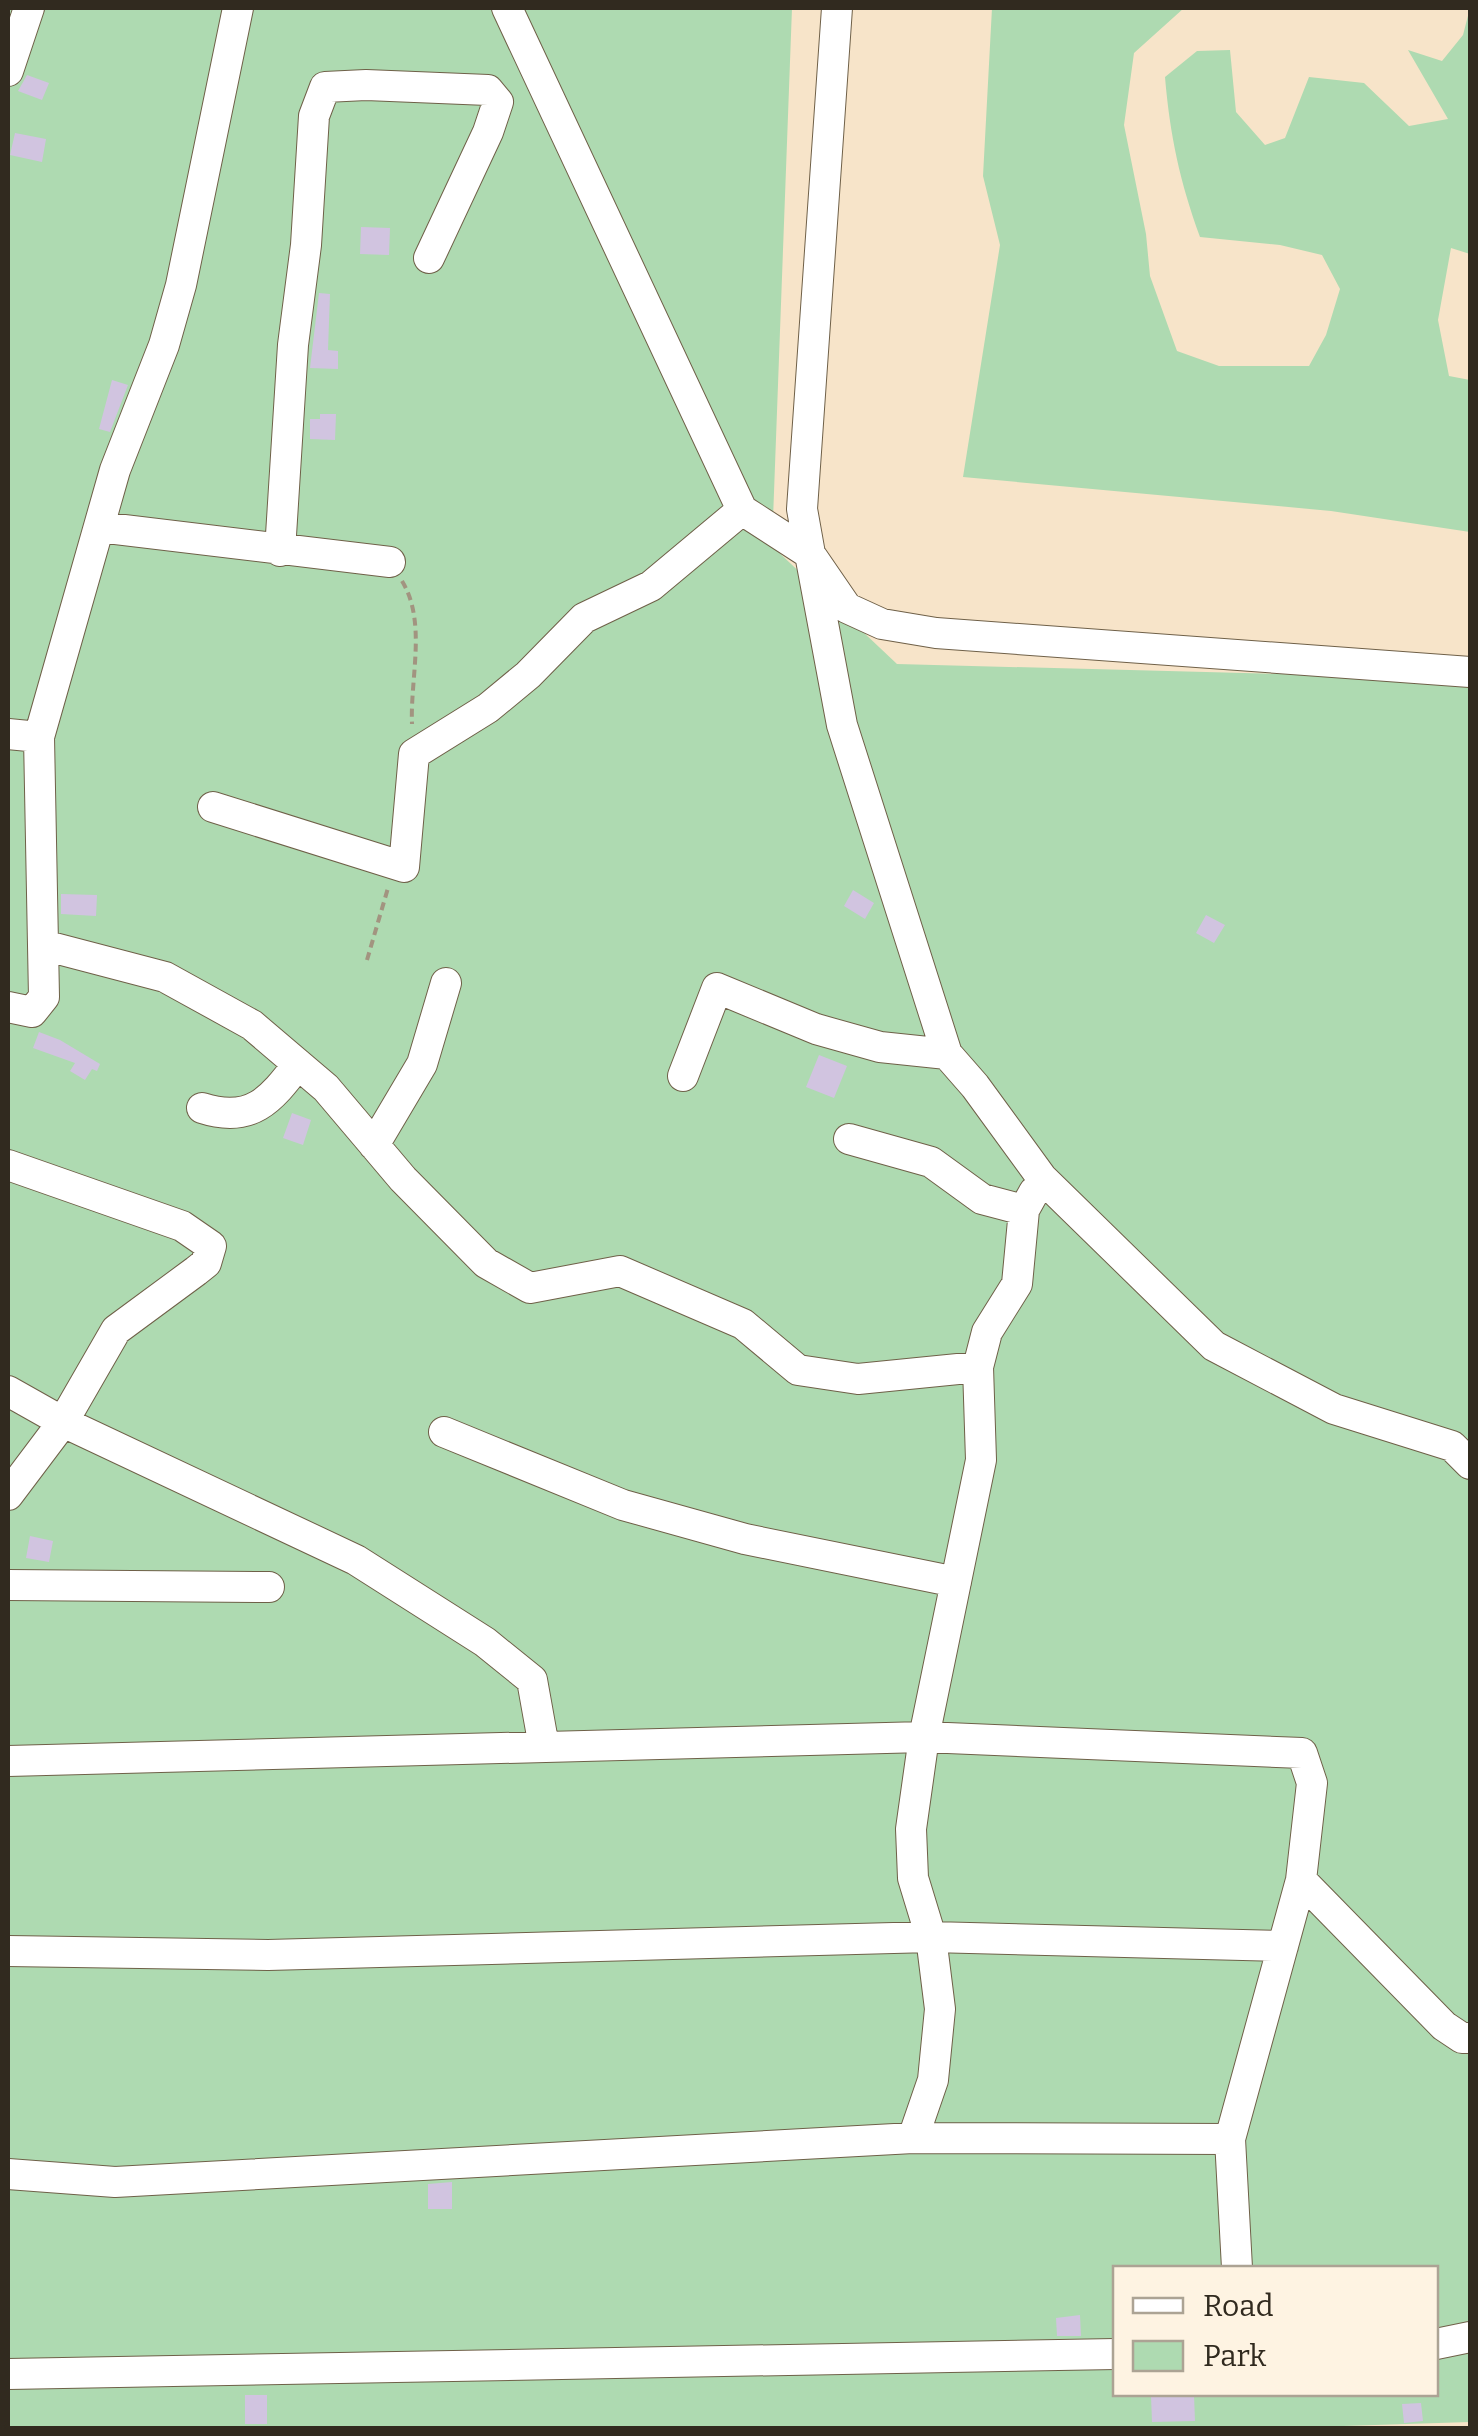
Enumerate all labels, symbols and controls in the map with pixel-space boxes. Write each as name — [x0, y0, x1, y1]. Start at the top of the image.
legend — [1113, 2266, 1438, 2396]
text: Road — [1203, 2288, 1274, 2324]
text: Park — [1203, 2338, 1266, 2374]

